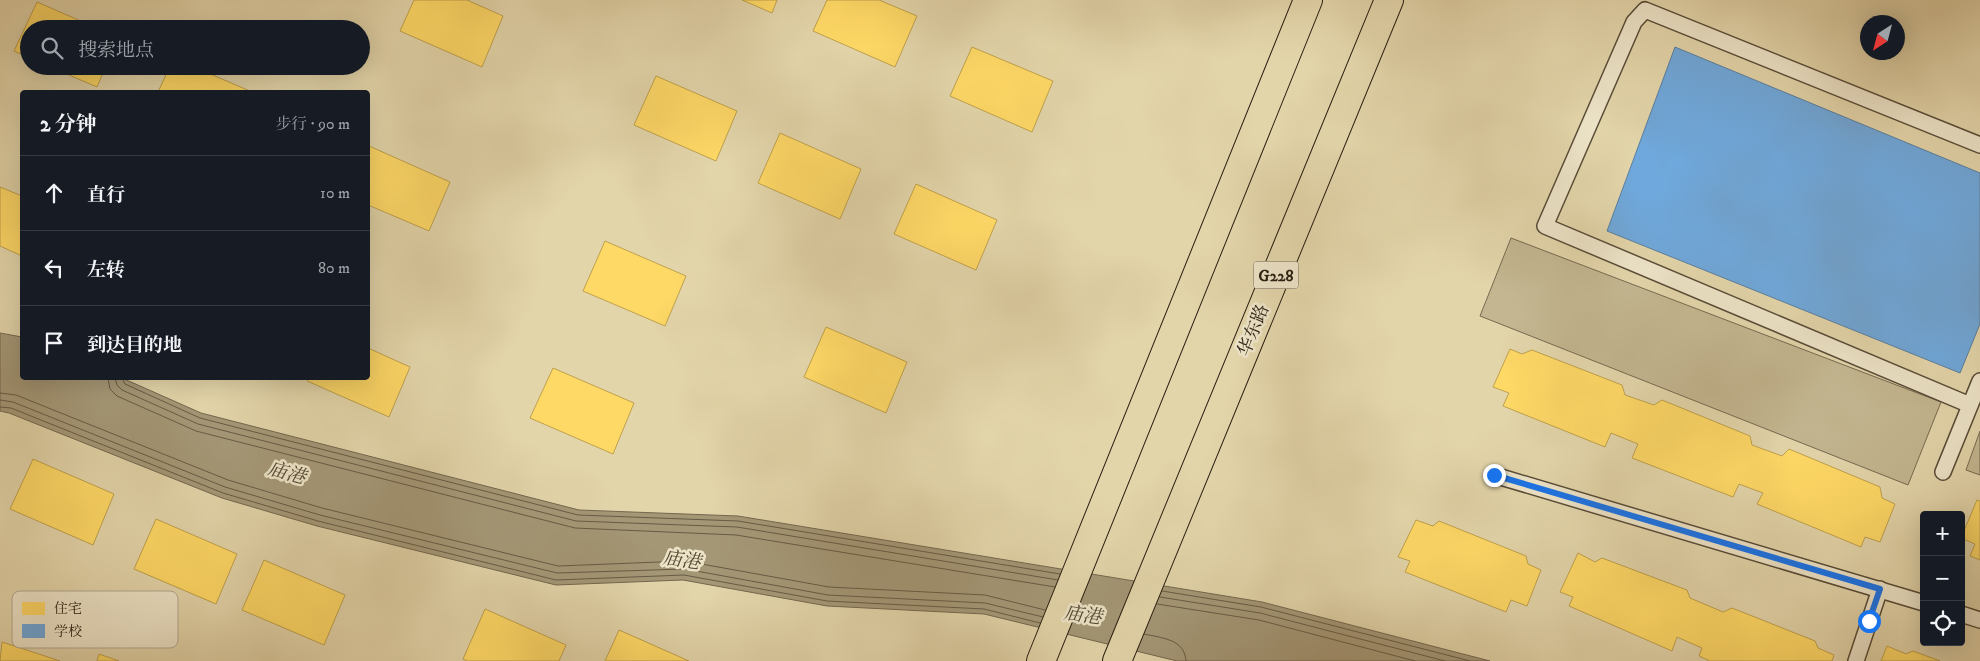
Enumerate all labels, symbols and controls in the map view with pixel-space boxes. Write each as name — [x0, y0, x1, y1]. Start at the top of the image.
north arrow — [1860, 15, 1905, 60]
search box — [20, 20, 370, 75]
icon: search — [38, 34, 66, 62]
text: 搜索地点 — [78, 39, 154, 62]
text: 2 分钟 — [40, 112, 97, 138]
text: 步行 · 90 m — [275, 114, 350, 134]
icon: ahead — [40, 179, 68, 207]
text: 10 m — [320, 183, 350, 203]
text: 直行 — [87, 184, 125, 207]
icon: left — [40, 254, 68, 282]
text: 80 m — [318, 258, 350, 278]
text: 左转 — [87, 259, 125, 282]
road number: G228 — [1254, 262, 1298, 288]
street label: 华东路 — [1234, 301, 1274, 360]
icon: arrive — [40, 329, 68, 357]
text: 到达目的地 — [87, 334, 182, 357]
water label: 庙港 — [265, 457, 311, 490]
route end — [1483, 464, 1506, 487]
map controls — [1920, 511, 1965, 646]
button: + — [1920, 511, 1965, 556]
water label: 庙港 — [661, 546, 705, 575]
button: − — [1920, 556, 1965, 601]
legend — [12, 591, 178, 648]
text: 住宅 — [54, 600, 82, 618]
water label: 庙港 — [1062, 601, 1106, 630]
button: locate — [1920, 601, 1965, 646]
route start — [1858, 610, 1881, 633]
text: 学校 — [54, 623, 82, 641]

